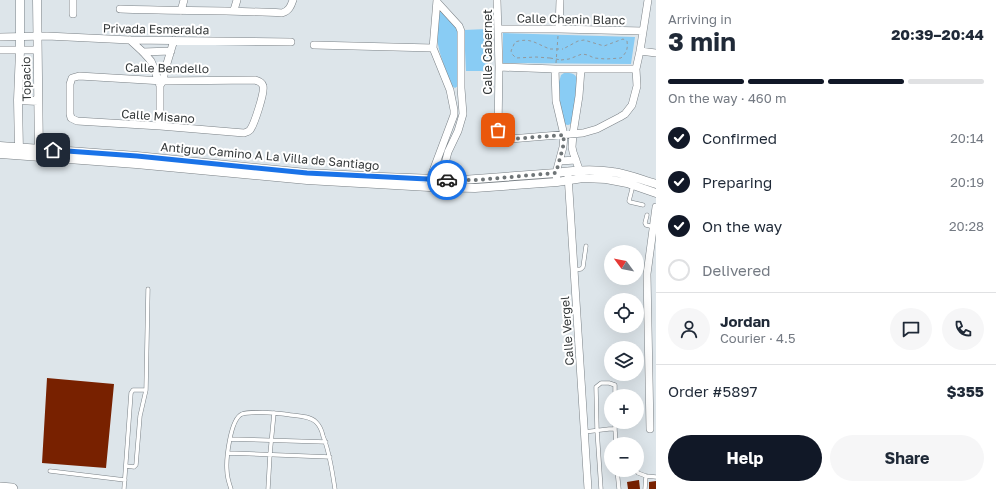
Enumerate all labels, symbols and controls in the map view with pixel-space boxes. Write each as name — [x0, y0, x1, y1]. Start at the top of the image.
street label: Calle Cabernet — [480, 9, 495, 95]
street label: Calle Chenin Blanc — [517, 11, 626, 27]
text: Arriving in — [668, 11, 732, 27]
street label: Privada Esmeralda — [103, 21, 209, 37]
text: 20:39–20:44 — [891, 25, 984, 43]
text: 3 min — [668, 26, 736, 57]
street label: Topacio — [18, 57, 34, 101]
street label: Calle Bendello — [125, 60, 209, 76]
text: On the way · 460 m — [668, 90, 787, 106]
street label: Calle Misano — [121, 106, 195, 126]
pin — [481, 113, 515, 147]
icon: bag — [487, 119, 509, 141]
icon: check — [668, 127, 690, 149]
text: Confirmed — [702, 129, 777, 147]
text: 20:14 — [950, 130, 984, 146]
pin — [36, 133, 70, 167]
icon: home — [42, 139, 64, 161]
street label: Antiguo Camino A La Villa de Santiago — [160, 139, 380, 173]
courier — [427, 160, 467, 200]
icon: car — [436, 169, 458, 191]
icon: check — [668, 171, 690, 193]
text: Preparing — [702, 173, 772, 191]
text: 20:19 — [950, 174, 984, 190]
icon: check — [668, 215, 690, 237]
text: On the way — [702, 217, 782, 235]
text: 20:28 — [949, 218, 984, 234]
north arrow — [604, 245, 644, 285]
map controls — [604, 245, 644, 477]
text: Delivered — [702, 261, 770, 279]
button: locate — [604, 293, 644, 333]
street label: Calle Vergel — [557, 296, 577, 366]
button: person — [668, 308, 710, 350]
button: chat — [890, 308, 932, 350]
button: phone — [942, 308, 984, 350]
text: Jordan — [720, 312, 770, 330]
text: Courier · 4.5 — [720, 330, 795, 346]
button: layers — [604, 341, 644, 381]
text: Order #5897 — [668, 382, 757, 400]
text: $355 — [946, 382, 984, 400]
button: + — [604, 389, 644, 429]
button: Help — [668, 435, 822, 481]
button: Share — [830, 435, 984, 481]
button: − — [604, 437, 644, 477]

